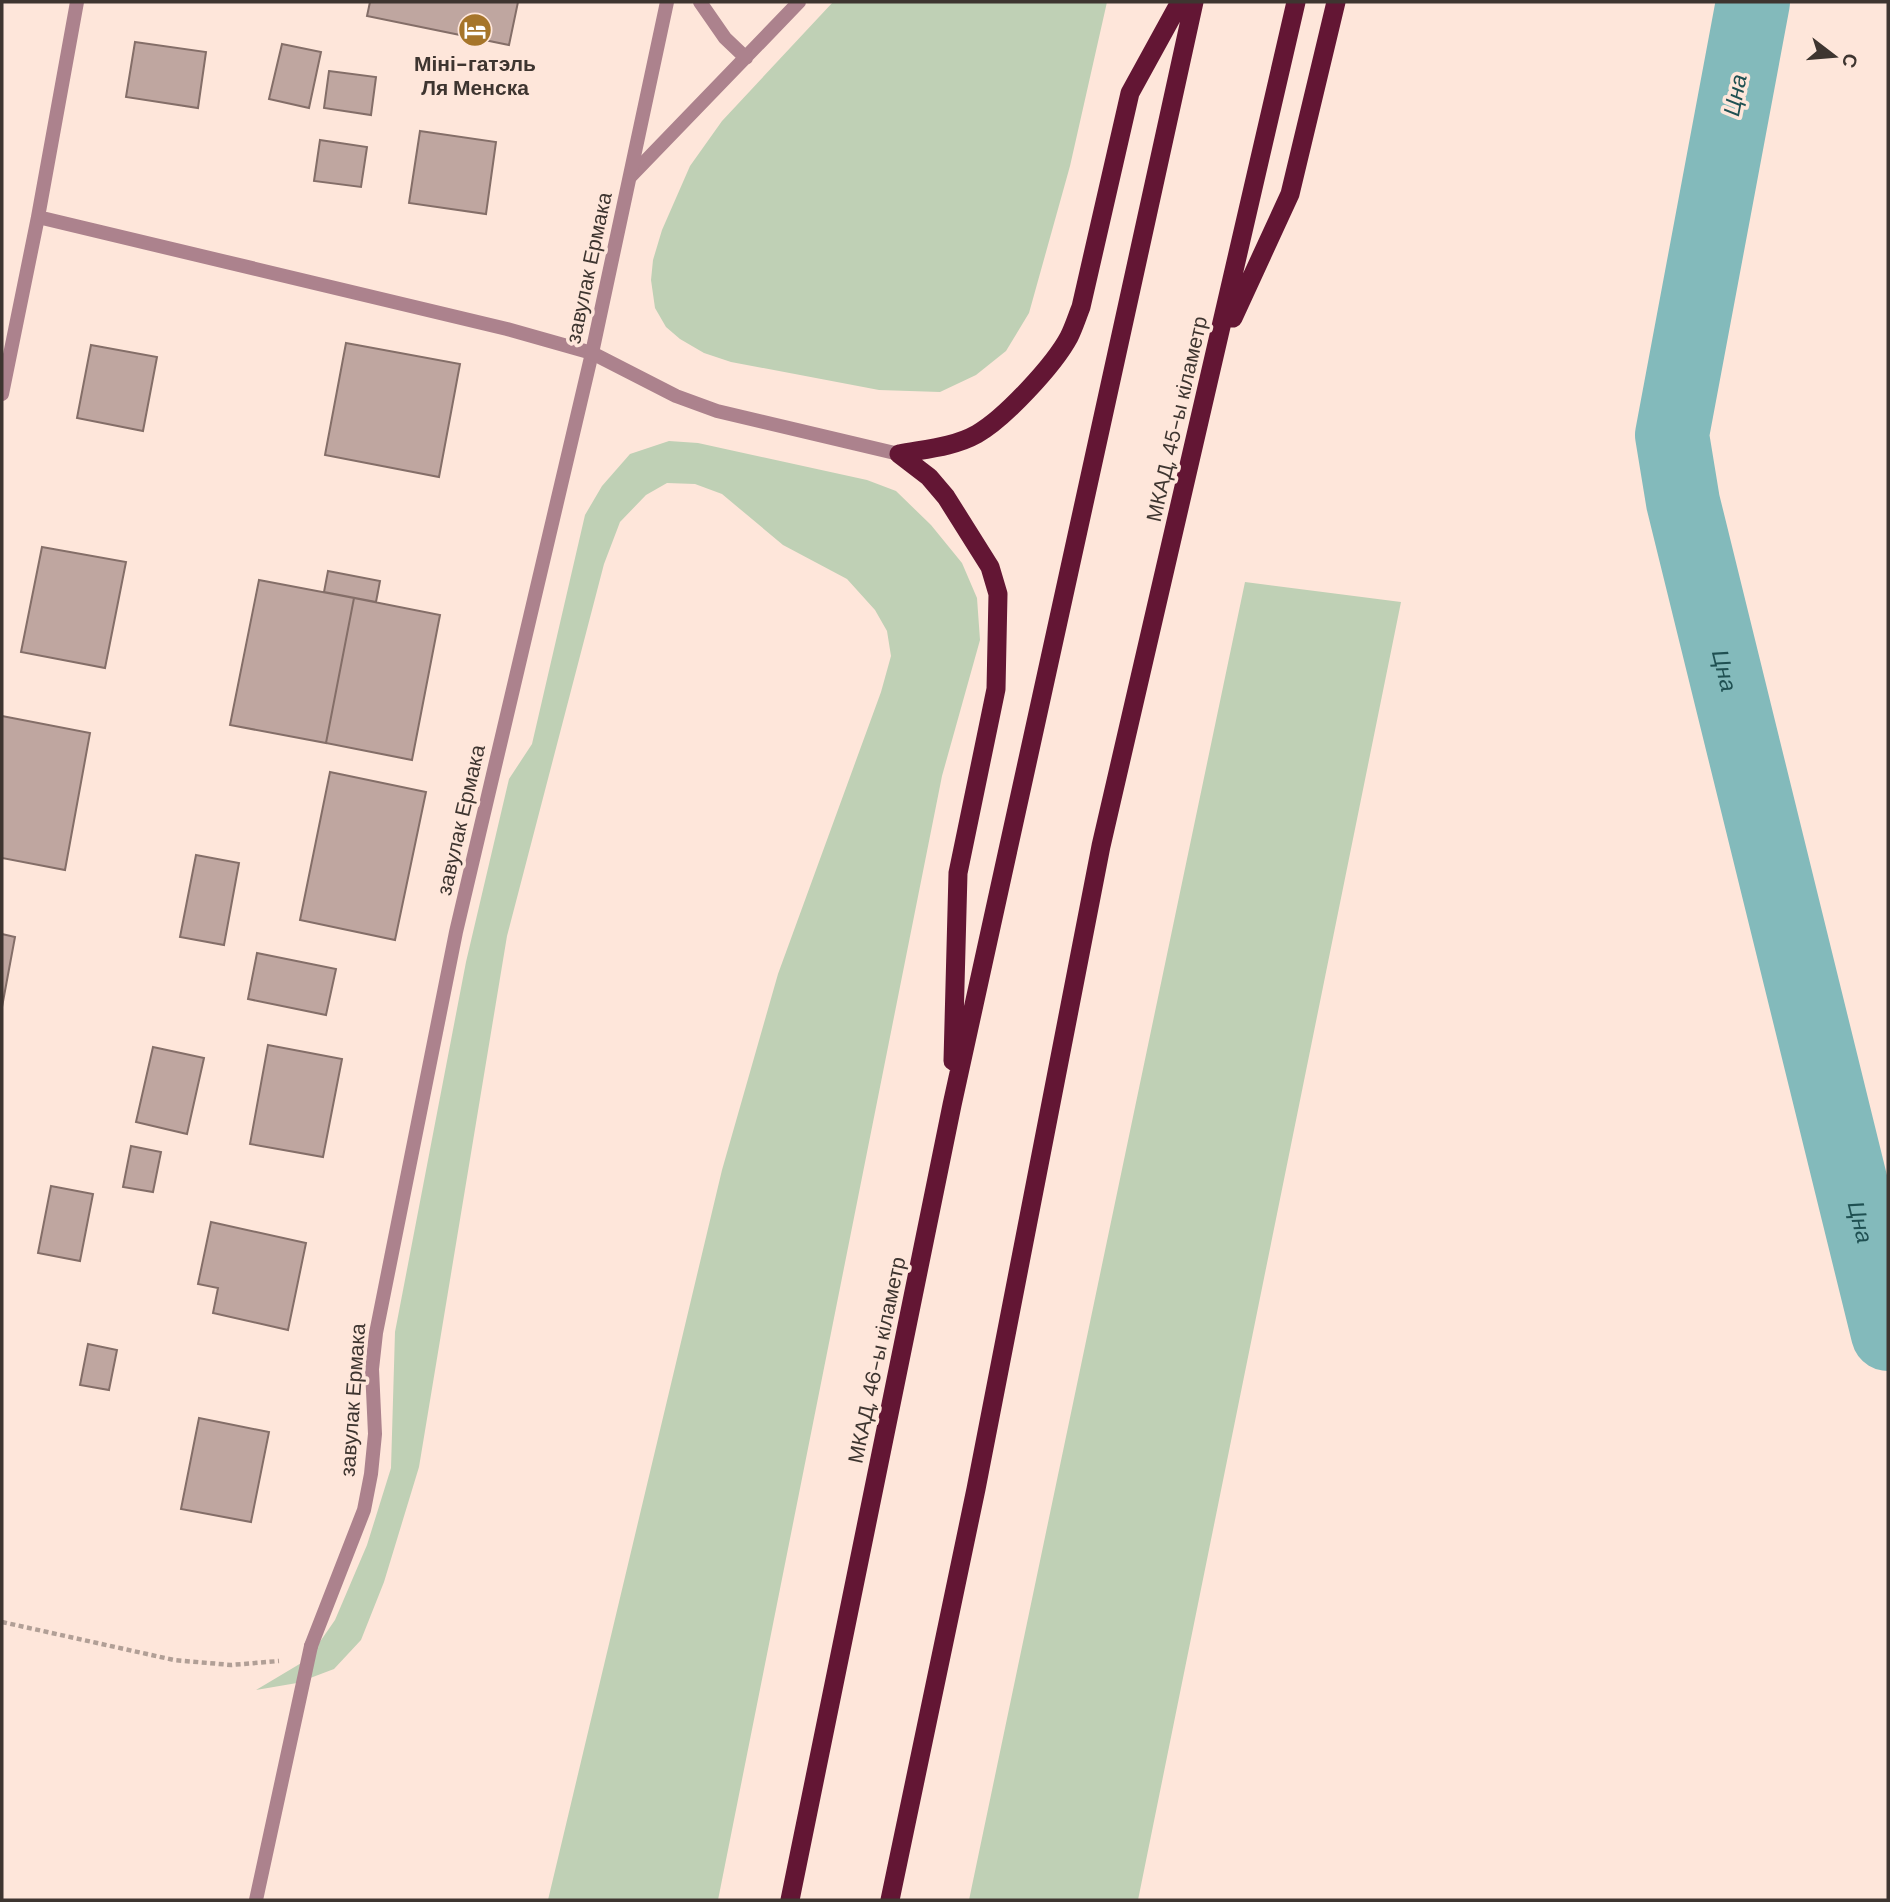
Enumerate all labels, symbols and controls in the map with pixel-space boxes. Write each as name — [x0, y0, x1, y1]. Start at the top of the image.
hotel icon: Міні-гатэль Ля Менска — [456, 11, 494, 49]
north arrow — [1799, 21, 1869, 91]
place label: Міні-гатэль Ля Менска — [414, 50, 536, 102]
text: С — [1836, 51, 1864, 71]
water label: Цна — [1716, 71, 1754, 119]
street label: завулак Ермака — [559, 190, 619, 346]
street label: МКАД, 45-ы кіламетр — [1140, 313, 1214, 525]
water label: Цна — [1705, 646, 1744, 695]
street label: завулак Ермака — [430, 742, 492, 898]
water label: Цна — [1841, 1198, 1880, 1246]
street label: МКАД, 46-ы кіламетр — [841, 1254, 913, 1466]
street label: завулак Ермака — [334, 1322, 372, 1478]

